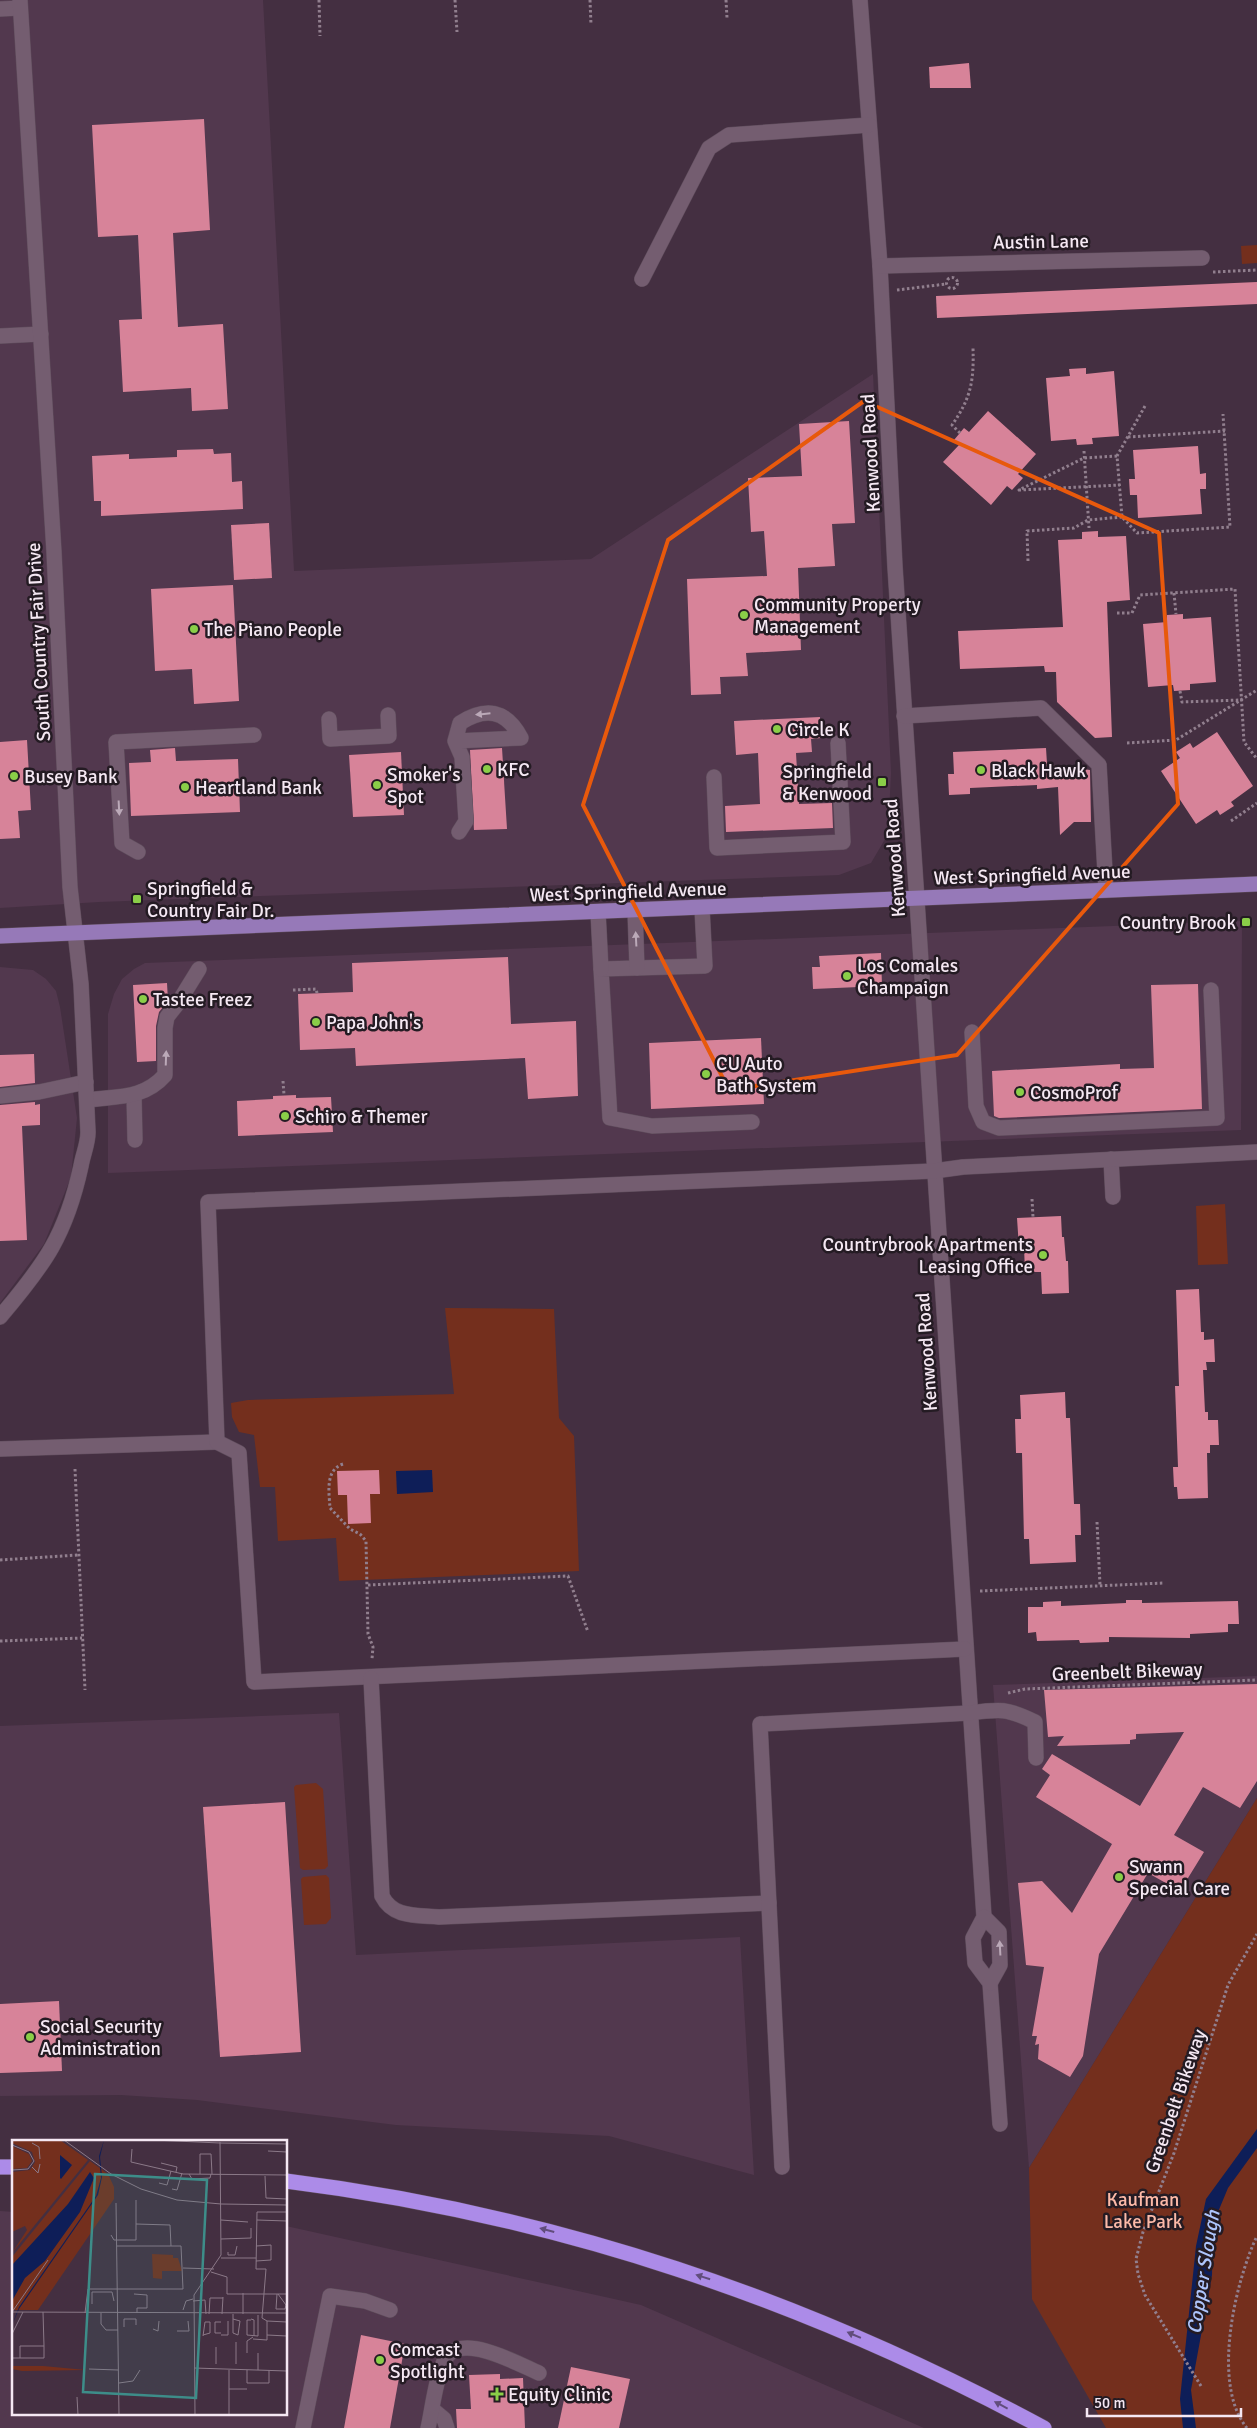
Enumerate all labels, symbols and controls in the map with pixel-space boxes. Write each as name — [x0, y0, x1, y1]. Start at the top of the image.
street label: Austin Lane — [993, 229, 1089, 255]
street label: Kenwood Road — [856, 393, 886, 513]
street label: South Country Fair Drive — [22, 542, 56, 742]
place label: Community Property Management — [754, 593, 921, 639]
marker: Community Property Management — [738, 609, 750, 621]
place label: The Piano People — [204, 618, 342, 642]
marker: The Piano People — [188, 623, 200, 635]
one-way arrow — [475, 710, 491, 718]
place label: Circle K — [787, 718, 850, 742]
marker: Circle K — [771, 723, 783, 735]
place label: KFC — [497, 758, 530, 782]
place label: Black Hawk — [991, 759, 1086, 783]
place label: Springfield & Kenwood — [782, 760, 872, 806]
place label: Smoker's Spot — [387, 763, 460, 809]
marker: KFC — [481, 763, 493, 775]
marker: Black Hawk — [975, 764, 987, 776]
place label: Busey Bank — [24, 765, 118, 789]
marker: Busey Bank — [8, 770, 20, 782]
place label: Heartland Bank — [195, 776, 322, 800]
marker: Springfield & Kenwood — [876, 776, 888, 788]
marker: Smoker's Spot — [371, 779, 383, 791]
marker: Heartland Bank — [179, 781, 191, 793]
street label: Kenwood Road — [879, 798, 911, 918]
one-way arrow — [116, 801, 124, 817]
street label: West Springfield Avenue — [933, 860, 1131, 890]
place label: Springfield & Country Fair Dr. — [147, 877, 274, 923]
street label: West Springfield Avenue — [529, 877, 727, 907]
marker: Springfield & Country Fair Dr. — [131, 893, 143, 905]
place label: Country Brook — [1120, 911, 1236, 935]
marker: Country Brook — [1240, 916, 1252, 928]
one-way arrow — [632, 931, 640, 947]
place label: Los Comales Champaign — [857, 954, 958, 1000]
marker: Los Comales Champaign — [841, 970, 853, 982]
place label: Tastee Freez — [153, 988, 252, 1012]
marker: Tastee Freez — [137, 993, 149, 1005]
place label: Papa John's — [326, 1011, 421, 1035]
marker: Papa John's — [310, 1016, 322, 1028]
one-way arrow — [162, 1050, 170, 1066]
place label: CU Auto Bath System — [716, 1052, 817, 1098]
marker: CU Auto Bath System — [700, 1068, 712, 1080]
place label: CosmoProf — [1030, 1081, 1119, 1105]
marker: CosmoProf — [1014, 1086, 1026, 1098]
place label: Schiro & Themer — [295, 1105, 428, 1129]
marker: Schiro & Themer — [279, 1110, 291, 1122]
place label: Countrybrook Apartments Leasing Office — [823, 1233, 1033, 1279]
marker: Countrybrook Apartments Leasing Office — [1037, 1249, 1049, 1261]
street label: Kenwood Road — [911, 1292, 943, 1412]
street label: Greenbelt Bikeway — [1051, 1657, 1203, 1687]
place label: Swann Special Care — [1129, 1855, 1230, 1901]
marker: Swann Special Care — [1113, 1871, 1125, 1883]
one-way arrow — [995, 1940, 1003, 1956]
place label: Social Security Administration — [40, 2015, 162, 2061]
street label: Greenbelt Bikeway — [1140, 2026, 1212, 2177]
marker: Social Security Administration — [24, 2031, 36, 2043]
inset map — [12, 2140, 288, 2416]
park label: Kaufman Lake Park — [1104, 2188, 1183, 2234]
water label: Copper Slough — [1181, 2207, 1226, 2336]
one-way arrow — [540, 2226, 555, 2234]
one-way arrow — [695, 2273, 710, 2281]
one-way arrow — [847, 2331, 862, 2338]
place label: Comcast Spotlight — [390, 2338, 465, 2384]
marker: Comcast Spotlight — [374, 2354, 386, 2366]
place label: Equity Clinic — [508, 2383, 610, 2407]
scale bar — [1087, 2386, 1241, 2418]
marker: Equity Clinic — [490, 2387, 504, 2401]
text: 50 m — [1094, 2394, 1125, 2412]
one-way arrow — [994, 2401, 1008, 2409]

